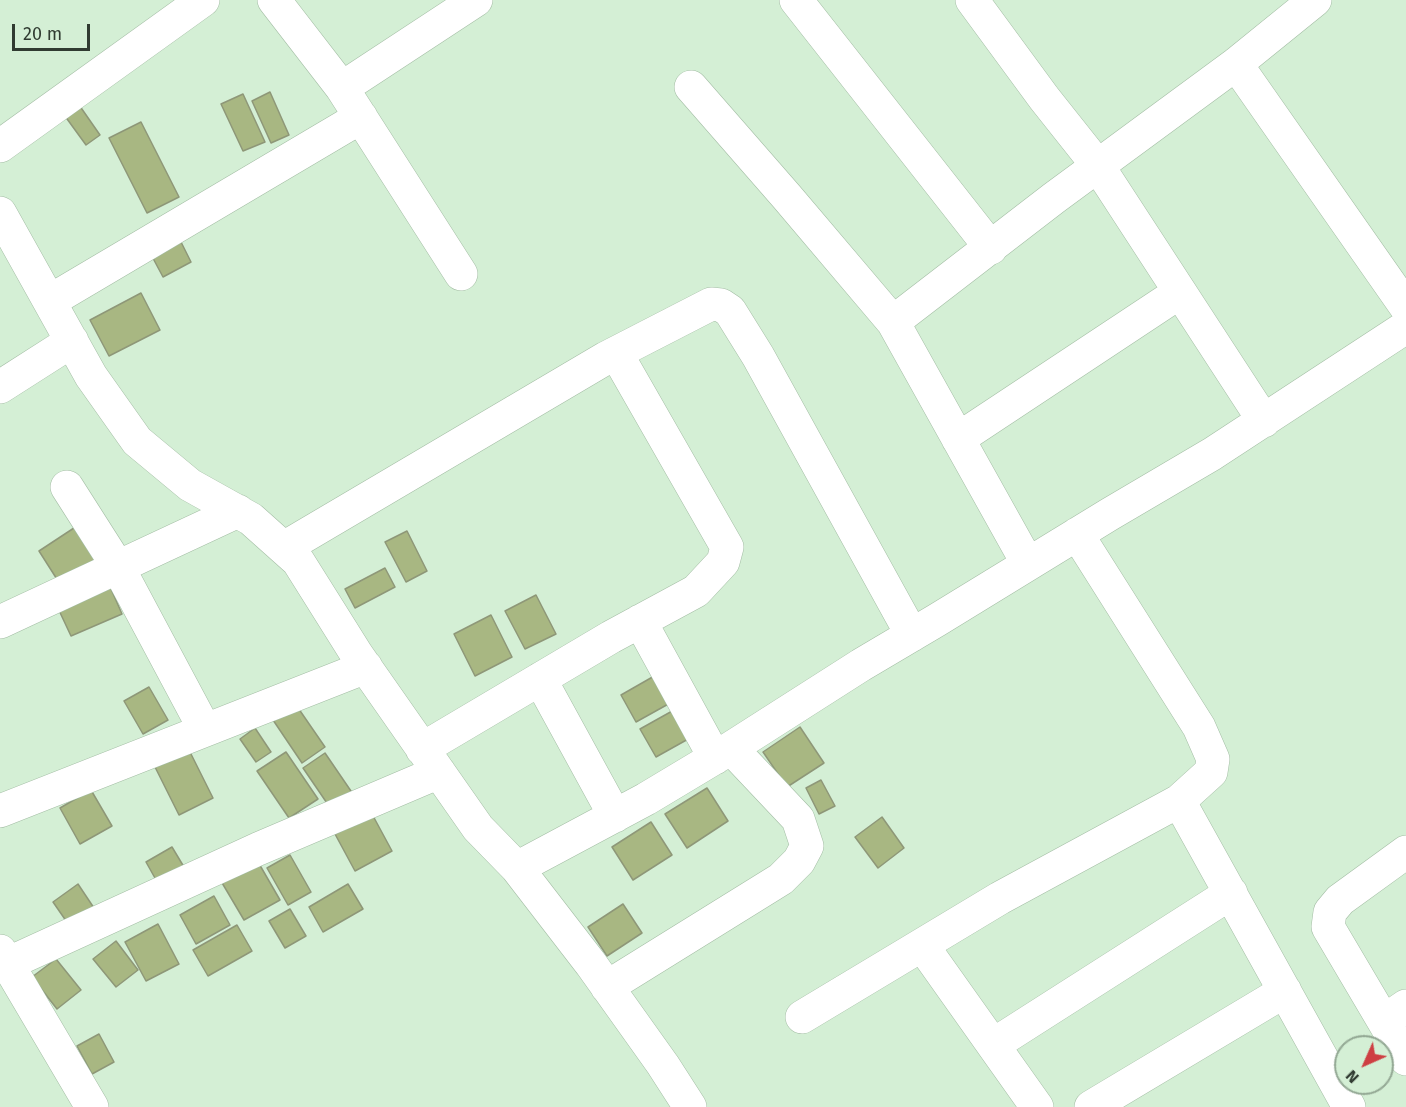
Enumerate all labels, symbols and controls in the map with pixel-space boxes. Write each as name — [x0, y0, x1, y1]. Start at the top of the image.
scale bar — [15, 12, 93, 50]
text: 20 m — [23, 23, 62, 45]
north arrow — [1334, 1035, 1394, 1095]
text: N — [1342, 1066, 1363, 1087]

